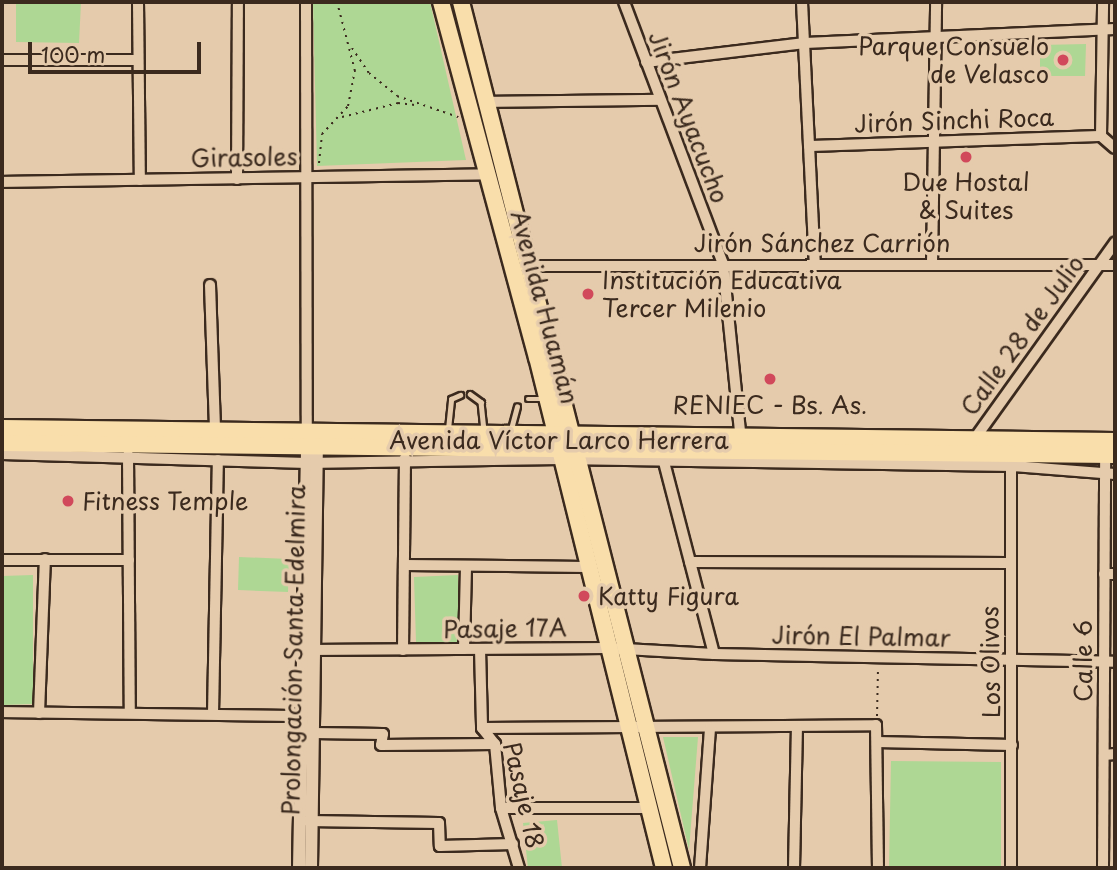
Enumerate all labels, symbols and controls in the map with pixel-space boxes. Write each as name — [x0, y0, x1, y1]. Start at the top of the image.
scale bar — [32, 28, 205, 72]
street label: Jirón Ayacucho — [643, 28, 735, 206]
place label: Parque Consuelo de Velasco — [858, 32, 1049, 88]
text: 100 m — [41, 38, 105, 70]
marker: Parque Consuelo de Velasco — [1055, 52, 1071, 68]
street label: Jirón Sinchi Roca — [854, 102, 1054, 138]
street label: Girasoles — [190, 142, 298, 172]
marker: Due Hostal & Suites — [958, 149, 974, 165]
place label: Due Hostal & Suites — [901, 168, 1031, 224]
street label: Avenida Huamán — [505, 207, 585, 407]
street label: Jirón Sánchez Carrión — [694, 229, 950, 257]
street label: Calle 28 de Julio — [953, 248, 1091, 422]
place label: Institución Educativa Tercer Milenio — [602, 266, 842, 322]
marker: Institución Educativa Tercer Milenio — [580, 286, 596, 302]
marker: RENIEC - Bs. As. — [762, 371, 778, 387]
place label: RENIEC - Bs. As. — [672, 391, 868, 419]
street label: Avenida Víctor Larco Herrera — [388, 426, 730, 454]
street label: Prolongación Santa Edelmira — [276, 484, 310, 816]
place label: Fitness Temple — [82, 487, 248, 515]
marker: Fitness Temple — [60, 493, 76, 509]
place label: Katty Figura — [598, 582, 741, 610]
marker: Katty Figura — [576, 588, 592, 604]
street label: Los Olivos — [975, 604, 1005, 720]
street label: Pasaje 17A — [443, 613, 567, 643]
street label: Calle 6 — [1069, 619, 1097, 703]
street label: Jirón El Palmar — [771, 620, 951, 652]
street label: Pasaje 18 — [498, 739, 550, 851]

